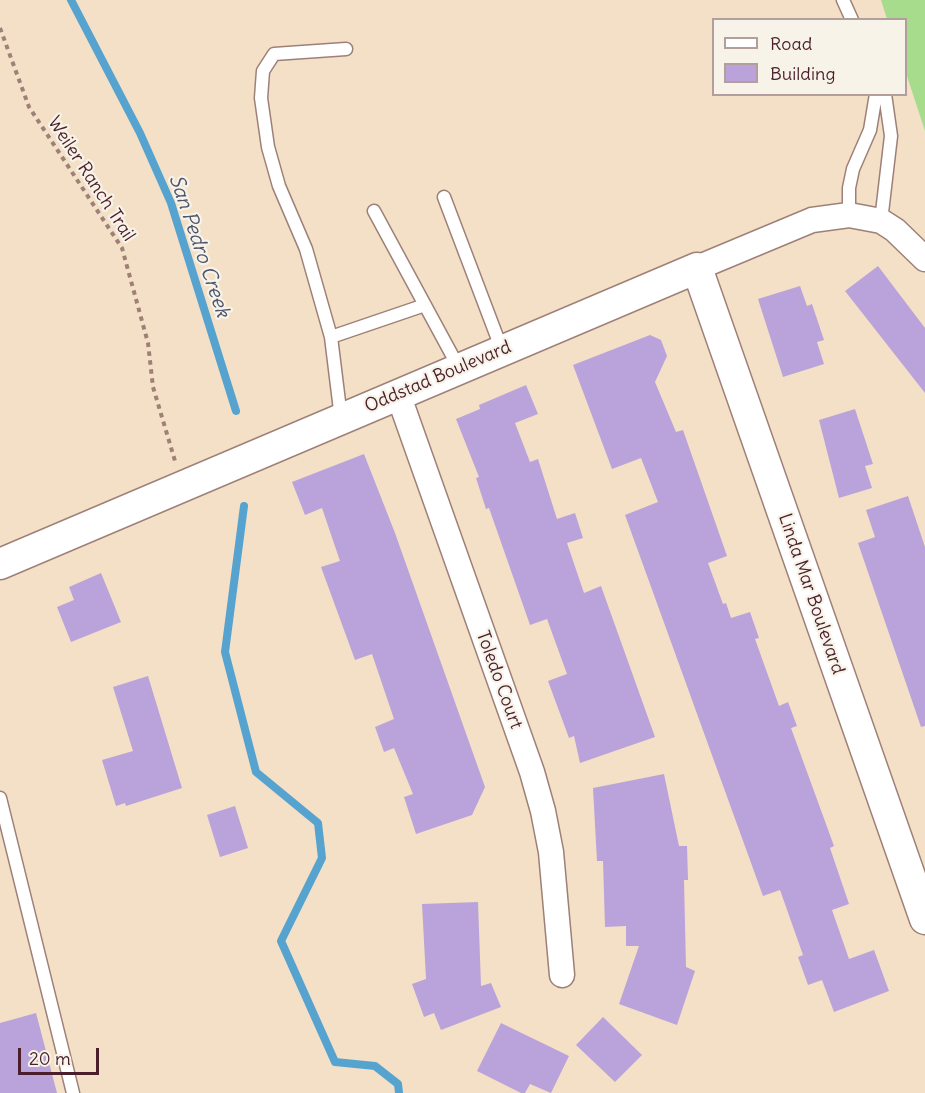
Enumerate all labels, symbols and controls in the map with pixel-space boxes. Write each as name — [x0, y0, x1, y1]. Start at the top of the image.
legend — [712, 18, 907, 96]
text: Road — [770, 32, 812, 55]
text: Building — [770, 62, 835, 85]
street label: Weiler Ranch Trail — [43, 113, 139, 245]
water label: San Pedro Creek — [163, 172, 235, 320]
street label: Oddstad Boulevard — [361, 336, 515, 418]
street label: Linda Mar Boulevard — [773, 511, 849, 677]
street label: Toledo Court — [471, 628, 527, 732]
scale bar — [21, 1036, 102, 1074]
text: 20 m — [29, 1047, 71, 1070]

